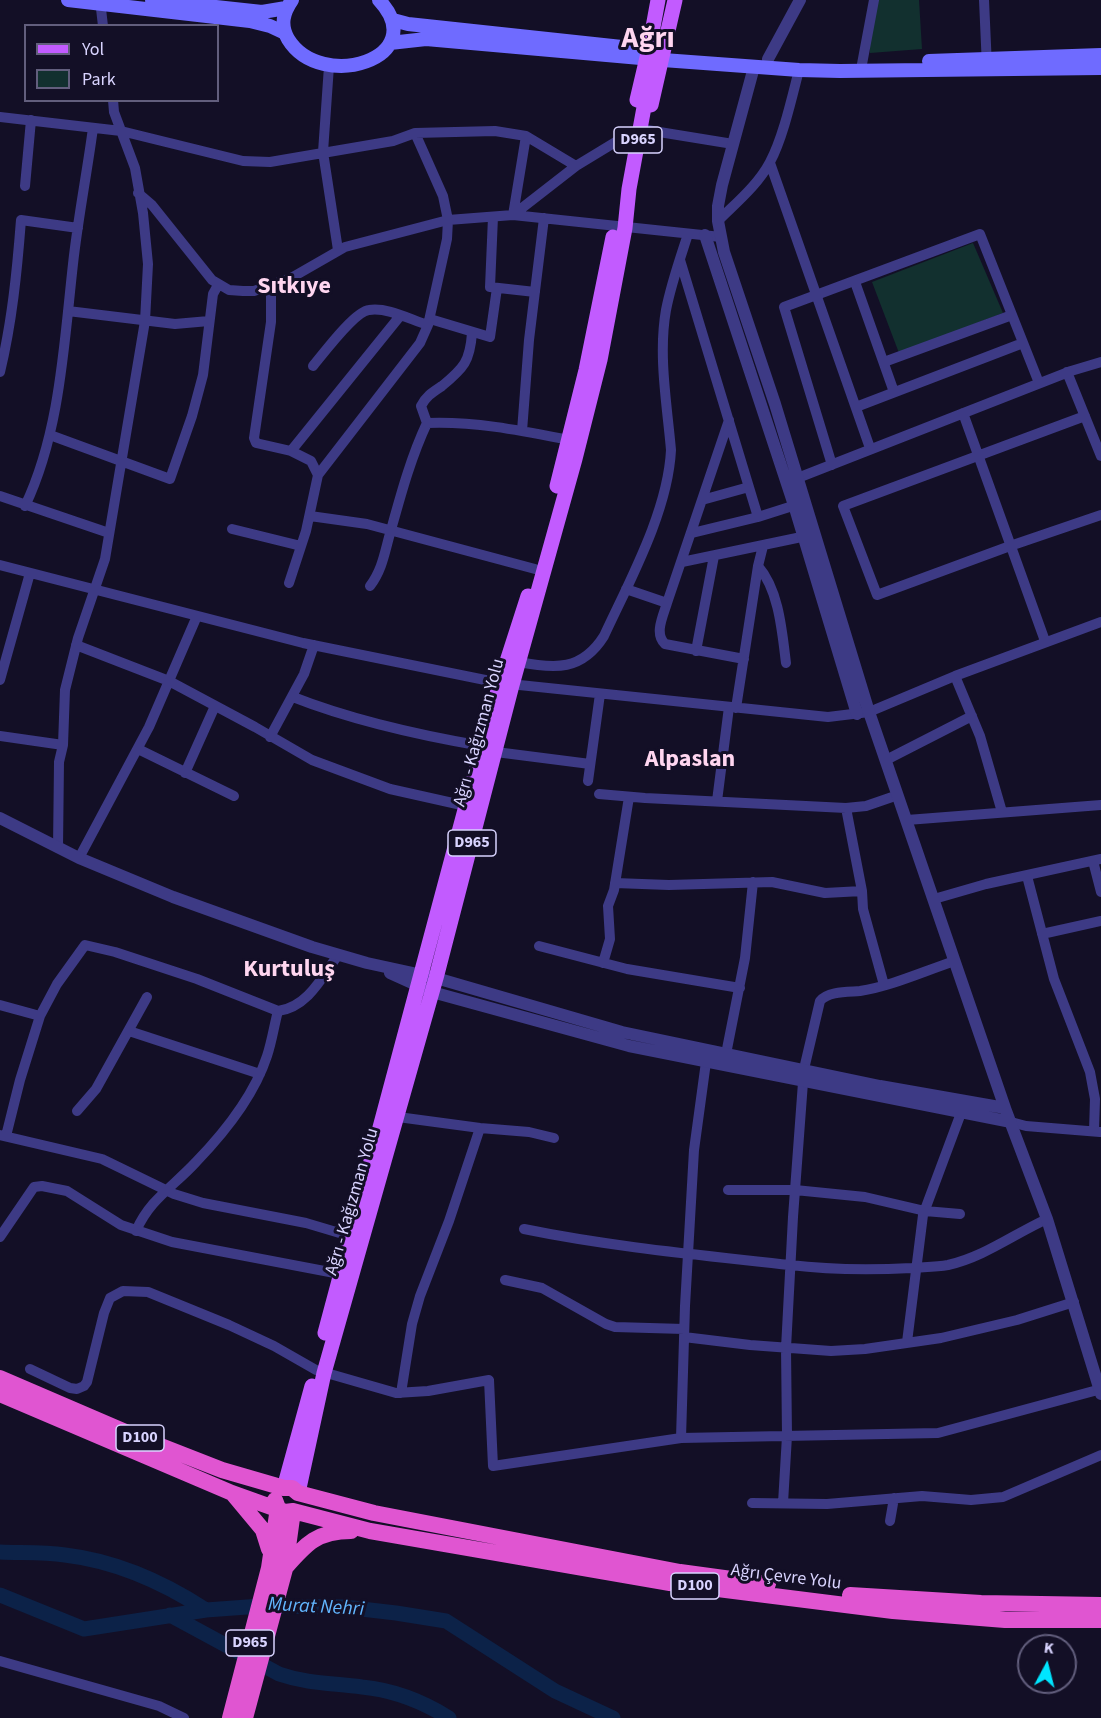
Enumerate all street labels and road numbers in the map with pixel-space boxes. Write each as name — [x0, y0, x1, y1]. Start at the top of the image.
road number: D965 — [614, 127, 662, 153]
street label: Ağrı - Kağızman Yolu — [450, 657, 510, 809]
road number: D965 — [448, 830, 496, 856]
street label: Ağrı - Kağızman Yolu — [322, 1126, 384, 1278]
road number: D100 — [116, 1425, 164, 1451]
street label: Ağrı Çevre Yolu — [729, 1560, 843, 1596]
road number: D100 — [671, 1573, 719, 1599]
road number: D965 — [226, 1630, 274, 1656]

